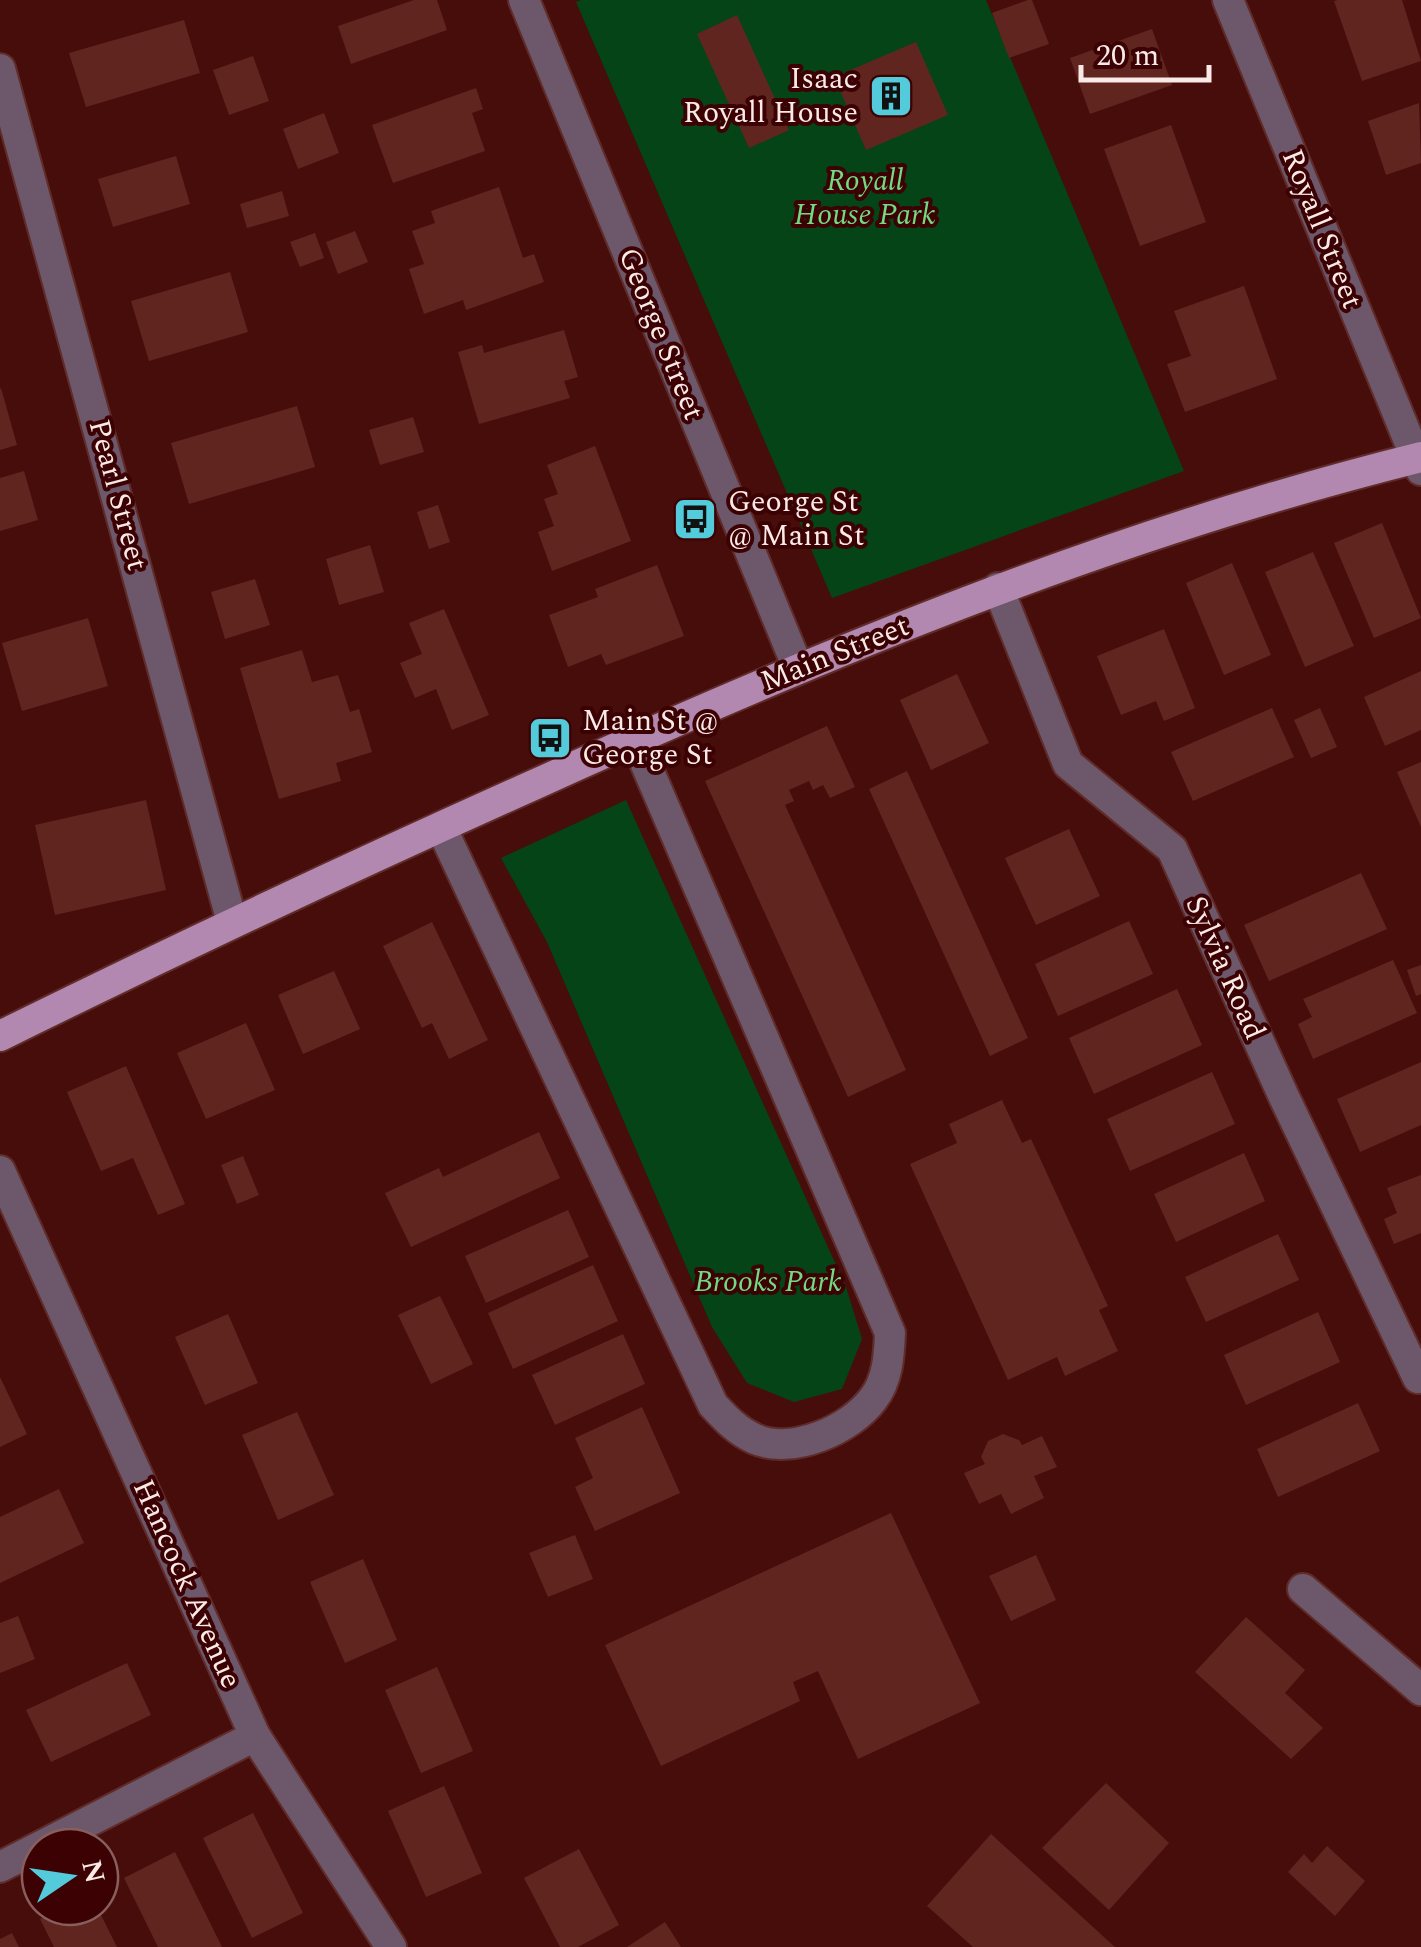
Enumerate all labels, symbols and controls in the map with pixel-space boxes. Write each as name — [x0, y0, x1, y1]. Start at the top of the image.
scale bar — [1081, 20, 1208, 82]
text: 20 m — [1096, 33, 1159, 79]
place label: Isaac Royall House — [683, 56, 858, 136]
building icon: Isaac Royall House — [868, 73, 914, 119]
street label: Royall Street — [1269, 142, 1375, 316]
park label: Royall House Park — [794, 158, 936, 238]
street label: George Street — [605, 241, 717, 427]
street label: Pearl Street — [76, 414, 160, 576]
place label: George St @ Main St — [728, 479, 865, 559]
bus stop icon: George St @ Main St — [672, 496, 718, 542]
street label: Main Street — [754, 603, 916, 705]
place label: Main St @ George St — [582, 698, 719, 778]
bus stop icon: Main St @ George St — [527, 715, 573, 761]
street label: Sylvia Road — [1173, 889, 1277, 1047]
park label: Brooks Park — [694, 1259, 842, 1305]
street label: Hancock Avenue — [120, 1472, 254, 1696]
north arrow — [20, 1827, 120, 1927]
text: N — [69, 1856, 116, 1888]

